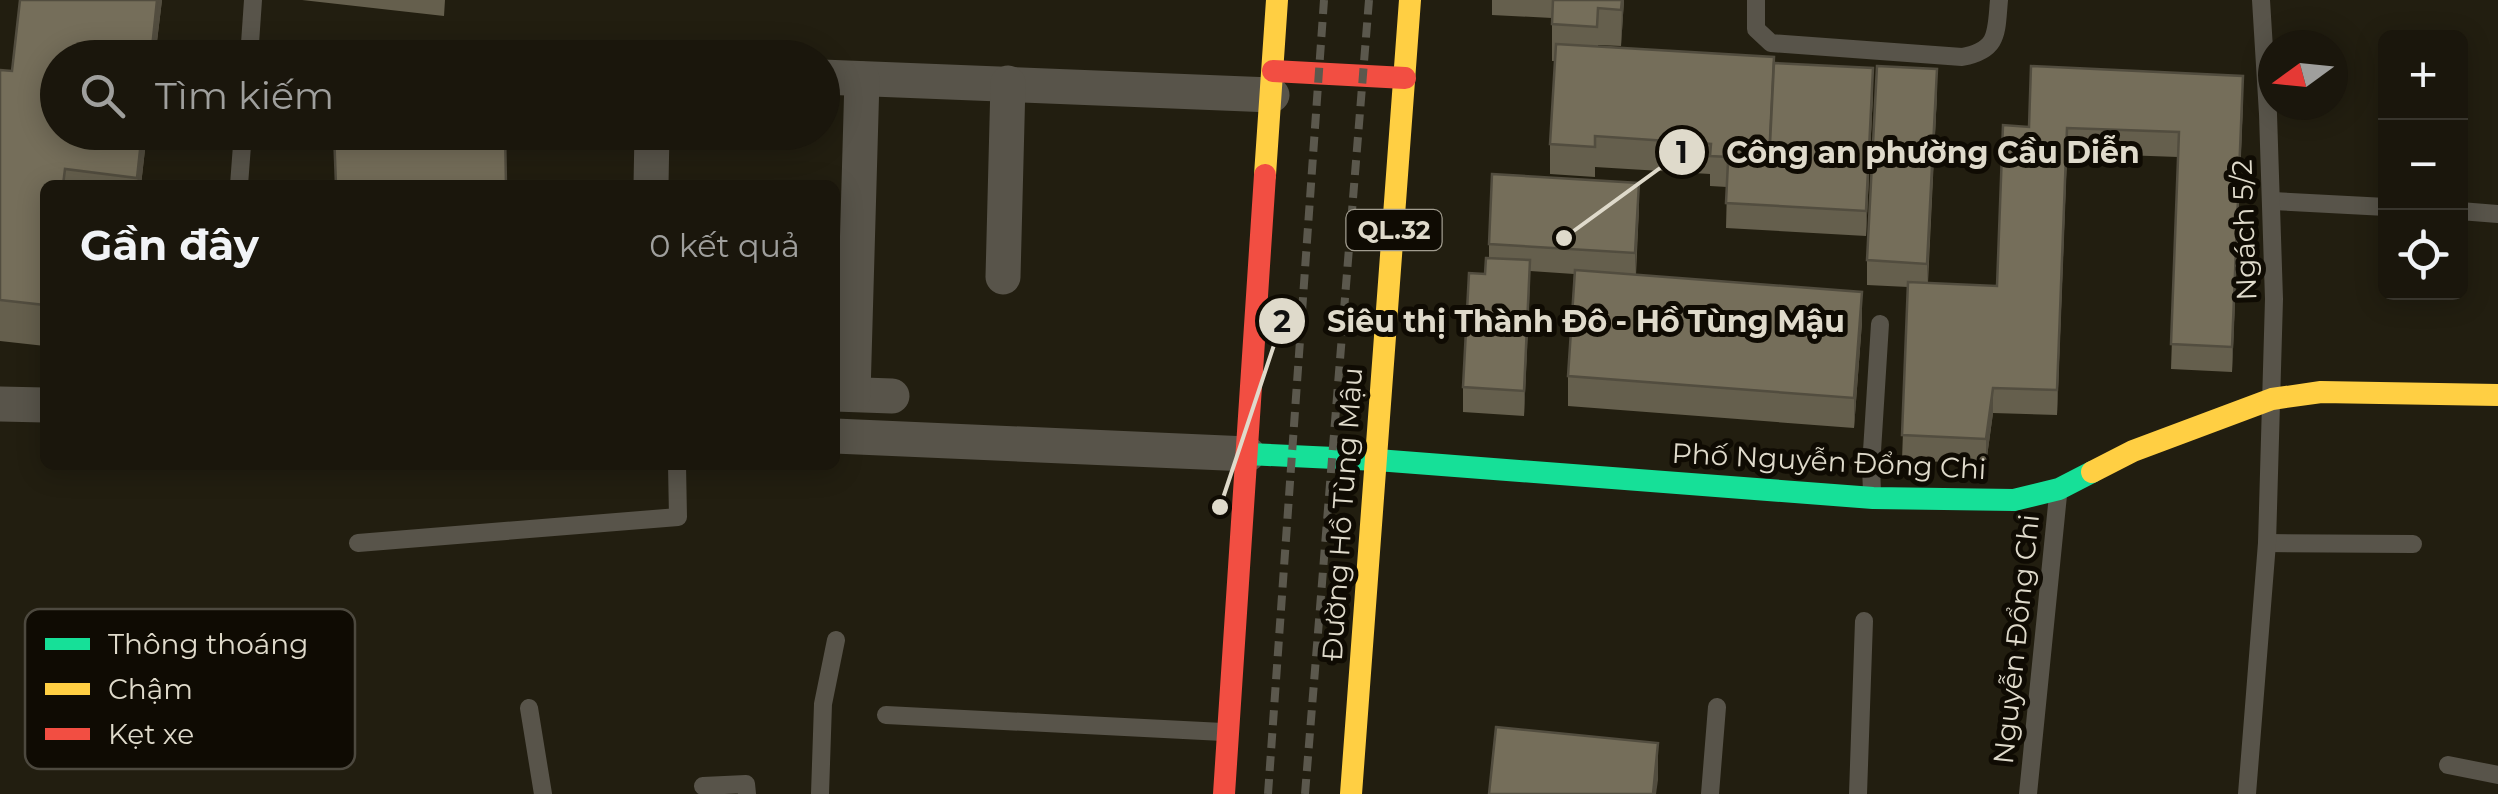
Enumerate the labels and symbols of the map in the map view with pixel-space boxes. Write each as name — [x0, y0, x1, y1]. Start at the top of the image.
north arrow — [2258, 30, 2348, 120]
callout: Công an phường Cầu Diễn — [1657, 122, 2160, 182]
text: 1 — [1676, 134, 1688, 171]
text: Công an phường Cầu Diễn — [1726, 134, 2140, 171]
street label: Ngách 5/2 — [2225, 159, 2263, 301]
road number: QL.32 — [1346, 210, 1442, 250]
callout: Siêu thị Thành Đô - Hồ Tùng Mậu — [1257, 291, 1865, 351]
text: 2 — [1273, 303, 1291, 340]
text: Siêu thị Thành Đô - Hồ Tùng Mậu — [1327, 303, 1845, 340]
street label: Đường Hồ Tùng Mậu — [1315, 366, 1369, 662]
street label: Phố Nguyễn Đổng Chi — [1671, 436, 1987, 486]
street label: Nguyễn Đổng Chi — [1986, 512, 2046, 766]
legend — [25, 609, 355, 769]
text: Thông thoáng — [108, 627, 308, 661]
text: Chậm — [108, 672, 193, 706]
text: Kẹt xe — [108, 717, 194, 751]

